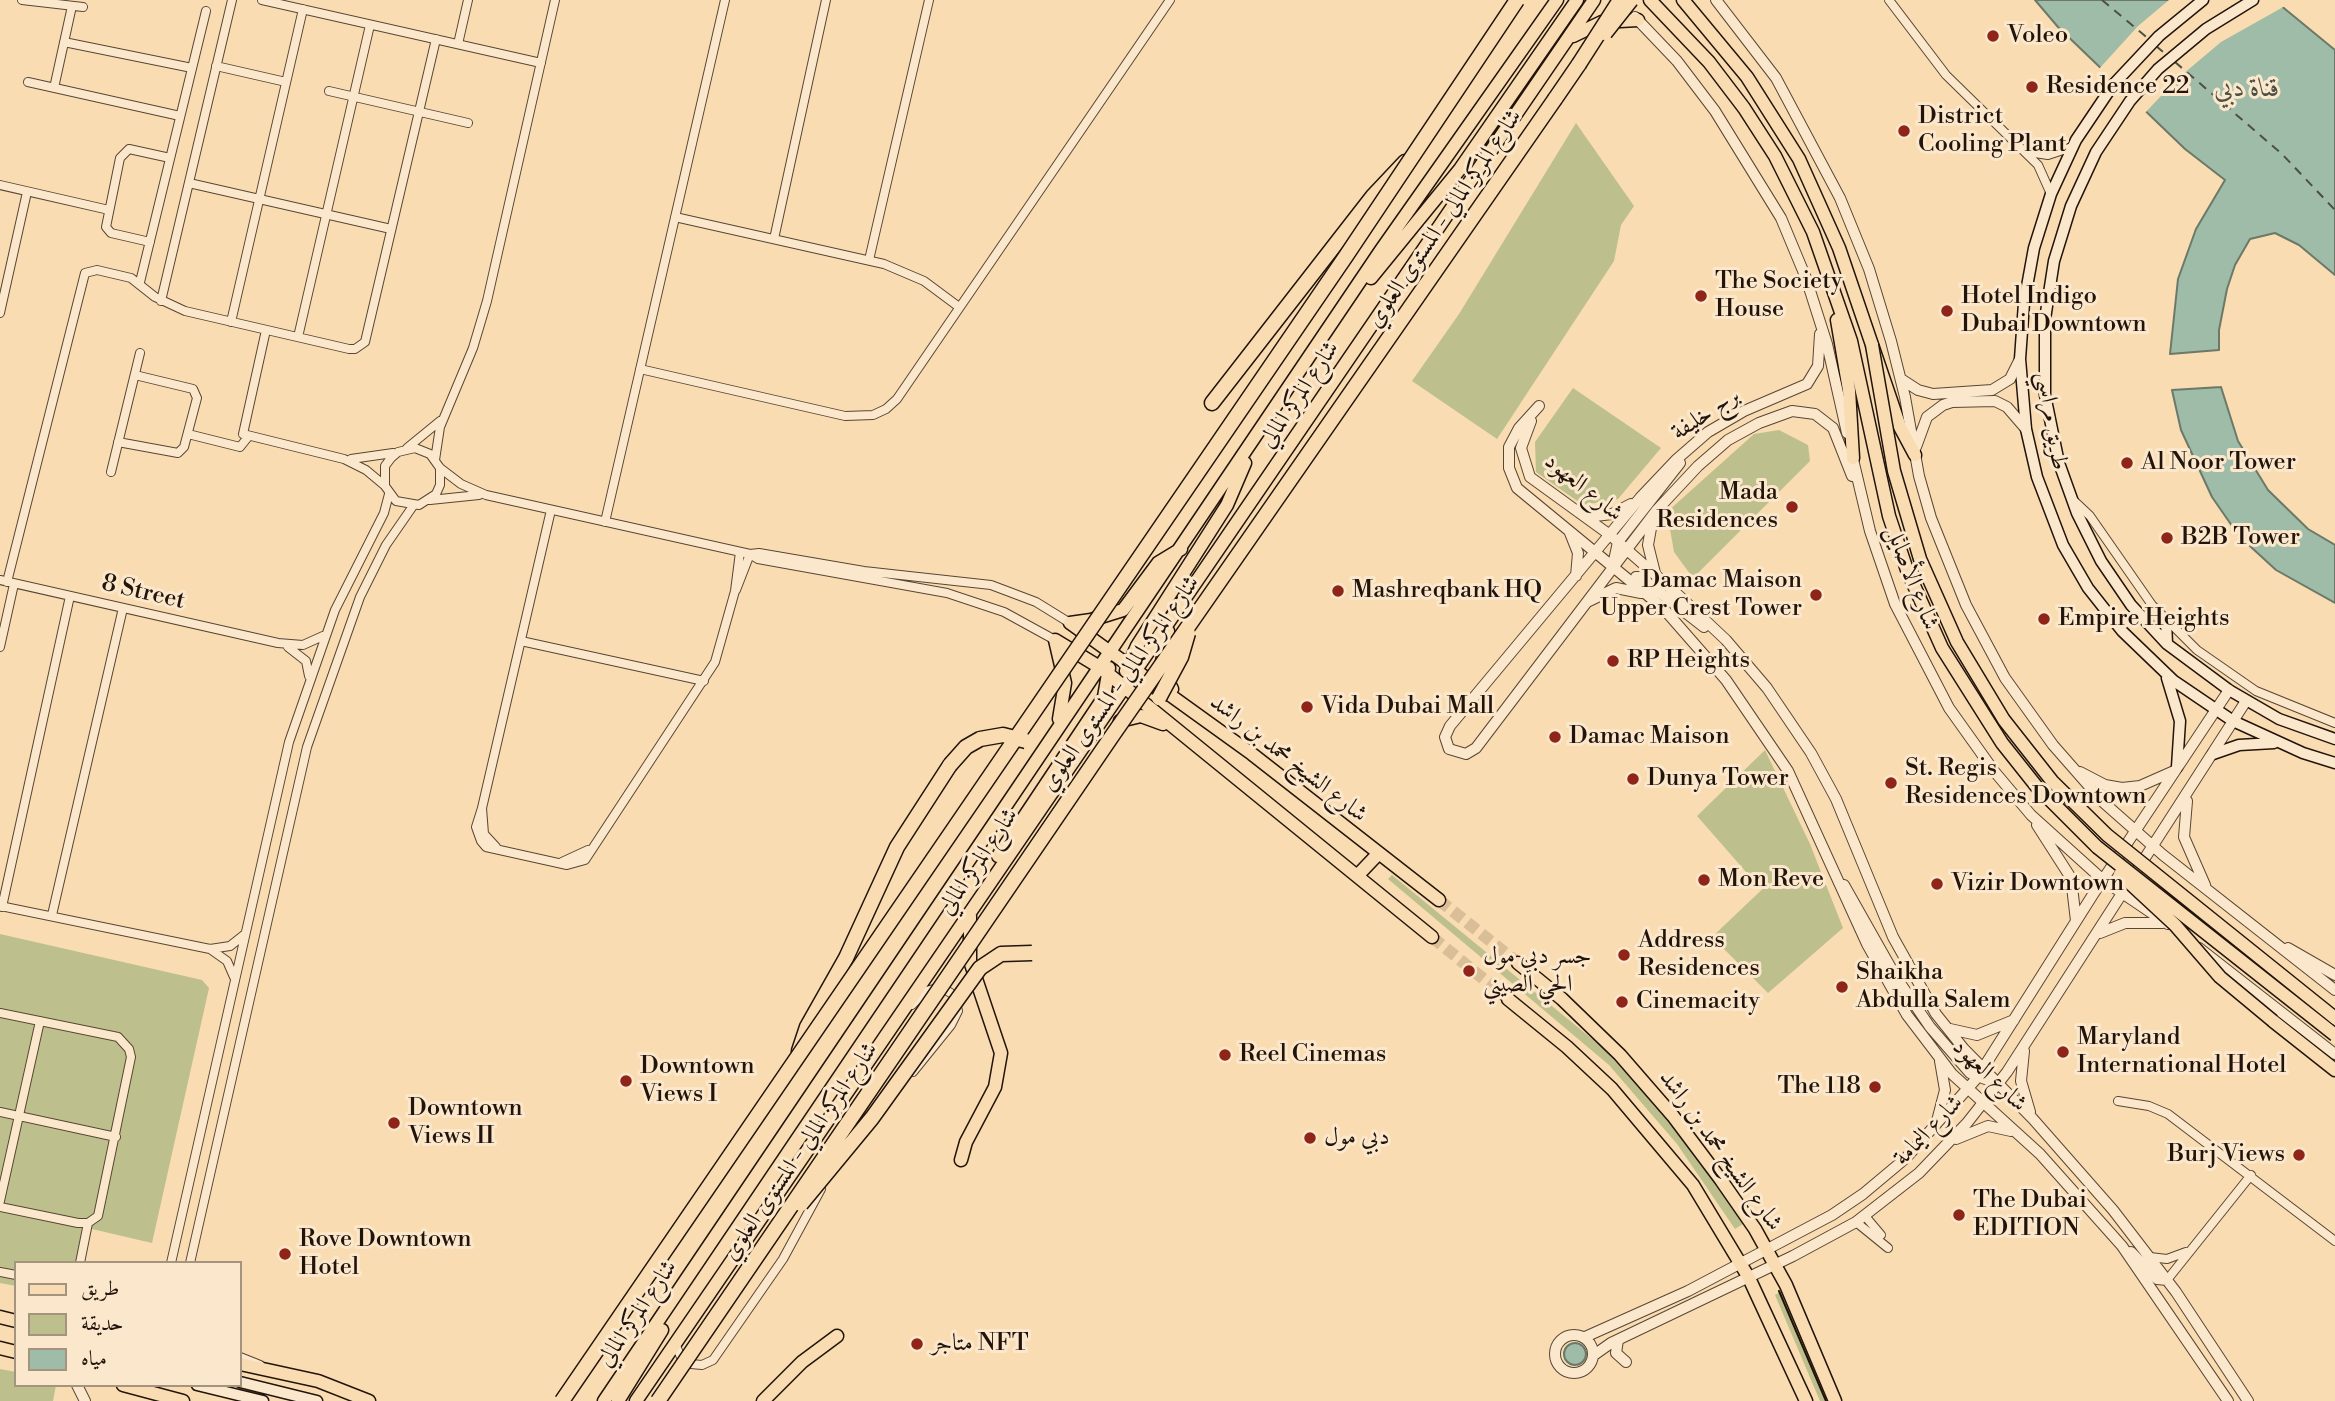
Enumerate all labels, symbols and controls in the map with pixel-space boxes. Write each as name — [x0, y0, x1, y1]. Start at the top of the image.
place label: Voleo — [2007, 22, 2068, 50]
marker: Voleo — [1985, 28, 2001, 44]
place label: Residence 22 — [2046, 73, 2190, 101]
water label: قناة دبي — [2214, 74, 2280, 106]
marker: Residence 22 — [2024, 79, 2040, 95]
place label: District Cooling Plant — [1918, 103, 2067, 159]
street label: شارع المركز المالي - المستوى العلوي — [1361, 104, 1529, 334]
marker: District Cooling Plant — [1896, 123, 1912, 139]
place label: The Society House — [1715, 268, 1842, 324]
place label: Hotel Indigo Dubai Downtown — [1961, 283, 2147, 339]
marker: The Society House — [1693, 288, 1709, 304]
marker: Hotel Indigo Dubai Downtown — [1939, 303, 1955, 319]
street label: شارع المركز المالي — [1254, 336, 1346, 454]
street label: طريق مراسي — [2029, 370, 2073, 472]
street label: برج خليفة — [1666, 382, 1746, 448]
street label: شارع العهود — [1538, 447, 1628, 529]
place label: Al Noor Tower — [2141, 449, 2296, 477]
marker: Al Noor Tower — [2119, 455, 2135, 471]
place label: Mada Residences — [1656, 479, 1778, 535]
marker: Mada Residences — [1784, 499, 1800, 515]
street label: شارع الأصايل — [1878, 522, 1944, 634]
place label: B2B Tower — [2181, 524, 2300, 552]
marker: B2B Tower — [2159, 530, 2175, 546]
place label: Damac Maison Upper Crest Tower — [1600, 567, 1802, 623]
street label: 8 Street — [98, 569, 188, 617]
street label: شارع المركز المالي - المستوى العلوي — [1035, 570, 1207, 798]
place label: Mashreqbank HQ — [1352, 577, 1542, 605]
marker: Mashreqbank HQ — [1330, 583, 1346, 599]
marker: Damac Maison Upper Crest Tower — [1808, 587, 1824, 603]
place label: Empire Heights — [2058, 605, 2230, 633]
marker: Empire Heights — [2036, 611, 2052, 627]
place label: RP Heights — [1627, 647, 1750, 675]
marker: RP Heights — [1605, 653, 1621, 669]
street label: شارع الشيخ محمد بن راشد — [1203, 689, 1373, 829]
place label: Vida Dubai Mall — [1321, 693, 1494, 721]
marker: Vida Dubai Mall — [1299, 699, 1315, 715]
place label: Damac Maison — [1569, 723, 1730, 751]
marker: Damac Maison — [1547, 729, 1563, 745]
place label: St. Regis Residences Downtown — [1905, 755, 2146, 811]
place label: Dunya Tower — [1647, 765, 1789, 793]
marker: Dunya Tower — [1625, 771, 1641, 787]
marker: St. Regis Residences Downtown — [1883, 775, 1899, 791]
street label: شارع المركز المالي — [933, 803, 1025, 921]
place label: Mon Reve — [1718, 866, 1824, 894]
place label: Vizir Downtown — [1951, 870, 2124, 898]
marker: Mon Reve — [1696, 872, 1712, 888]
marker: Vizir Downtown — [1929, 876, 1945, 892]
place label: Address Residences — [1638, 927, 1760, 983]
place label: جسر دبي مول الحي الصيني — [1483, 943, 1592, 999]
marker: Address Residences — [1616, 947, 1632, 963]
place label: Shaikha Abdulla Salem — [1856, 959, 2010, 1015]
marker: جسر دبي مول الحي الصيني — [1461, 963, 1477, 979]
marker: Shaikha Abdulla Salem — [1834, 979, 1850, 995]
place label: Cinemacity — [1636, 988, 1760, 1016]
marker: Cinemacity — [1614, 994, 1630, 1010]
place label: Maryland International Hotel — [2077, 1024, 2286, 1080]
street label: شارع العهود — [1945, 1033, 2033, 1119]
street label: شارع المركز المالي - المستوى العلوي — [717, 1037, 885, 1267]
place label: Reel Cinemas — [1239, 1041, 1386, 1069]
marker: Maryland International Hotel — [2055, 1044, 2071, 1060]
marker: Reel Cinemas — [1217, 1047, 1233, 1063]
place label: Downtown Views I — [640, 1053, 755, 1109]
street label: شارع الشيخ محمد بن راشد — [1652, 1065, 1788, 1237]
marker: Downtown Views I — [618, 1073, 634, 1089]
place label: The 118 — [1778, 1073, 1861, 1101]
marker: The 118 — [1867, 1079, 1883, 1095]
street label: شارع اليمامة — [1888, 1089, 1970, 1173]
place label: Downtown Views II — [408, 1095, 523, 1151]
marker: Downtown Views II — [386, 1115, 402, 1131]
place label: دبي مول — [1324, 1124, 1389, 1152]
marker: دبي مول — [1302, 1130, 1318, 1146]
place label: Burj Views — [2168, 1141, 2285, 1169]
marker: Burj Views — [2291, 1147, 2307, 1163]
place label: The Dubai EDITION — [1973, 1187, 2087, 1243]
marker: The Dubai EDITION — [1951, 1207, 1967, 1223]
place label: Rove Downtown Hotel — [299, 1226, 472, 1282]
marker: Rove Downtown Hotel — [277, 1246, 293, 1262]
street label: شارع المركز المالي — [592, 1255, 684, 1373]
legend — [14, 1261, 242, 1387]
text: طريق — [81, 1276, 119, 1302]
text: حديقة — [81, 1311, 124, 1337]
place label: متاجر NFT — [931, 1330, 1029, 1358]
marker: متاجر NFT — [909, 1336, 925, 1352]
text: مياه — [81, 1346, 107, 1372]

